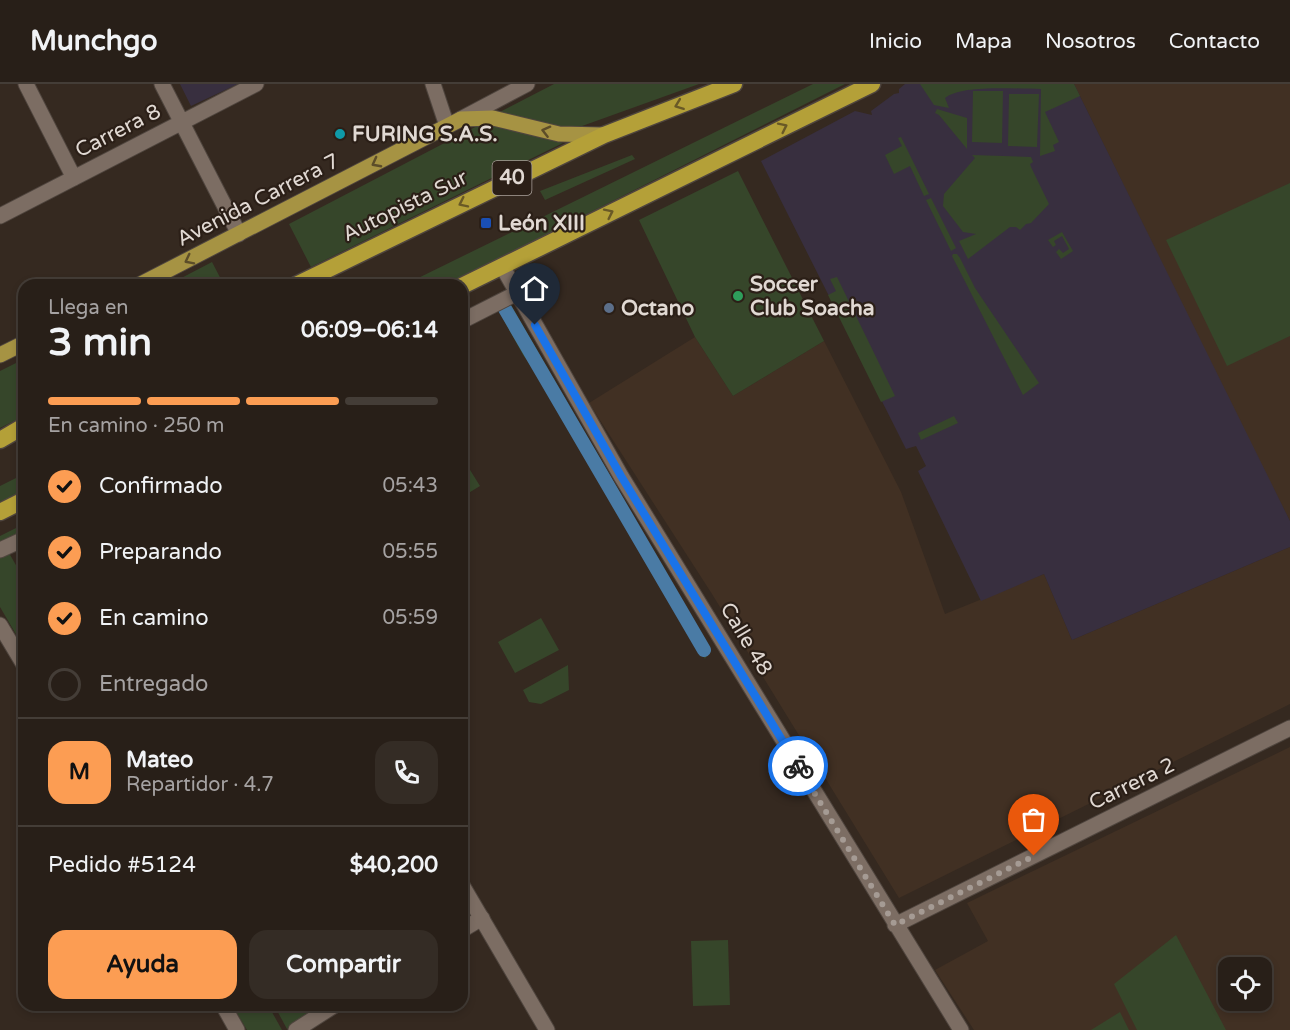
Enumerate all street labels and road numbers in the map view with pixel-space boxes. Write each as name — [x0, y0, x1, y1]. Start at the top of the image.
street label: Carrera 8 — [71, 99, 165, 163]
street label: Avenida Carrera 7 — [173, 148, 343, 252]
road number: 40 — [492, 161, 532, 195]
street label: Autopista Sur — [338, 165, 472, 247]
street label: Calle 48 — [715, 598, 777, 680]
street label: Carrera 2 — [1085, 752, 1179, 816]

